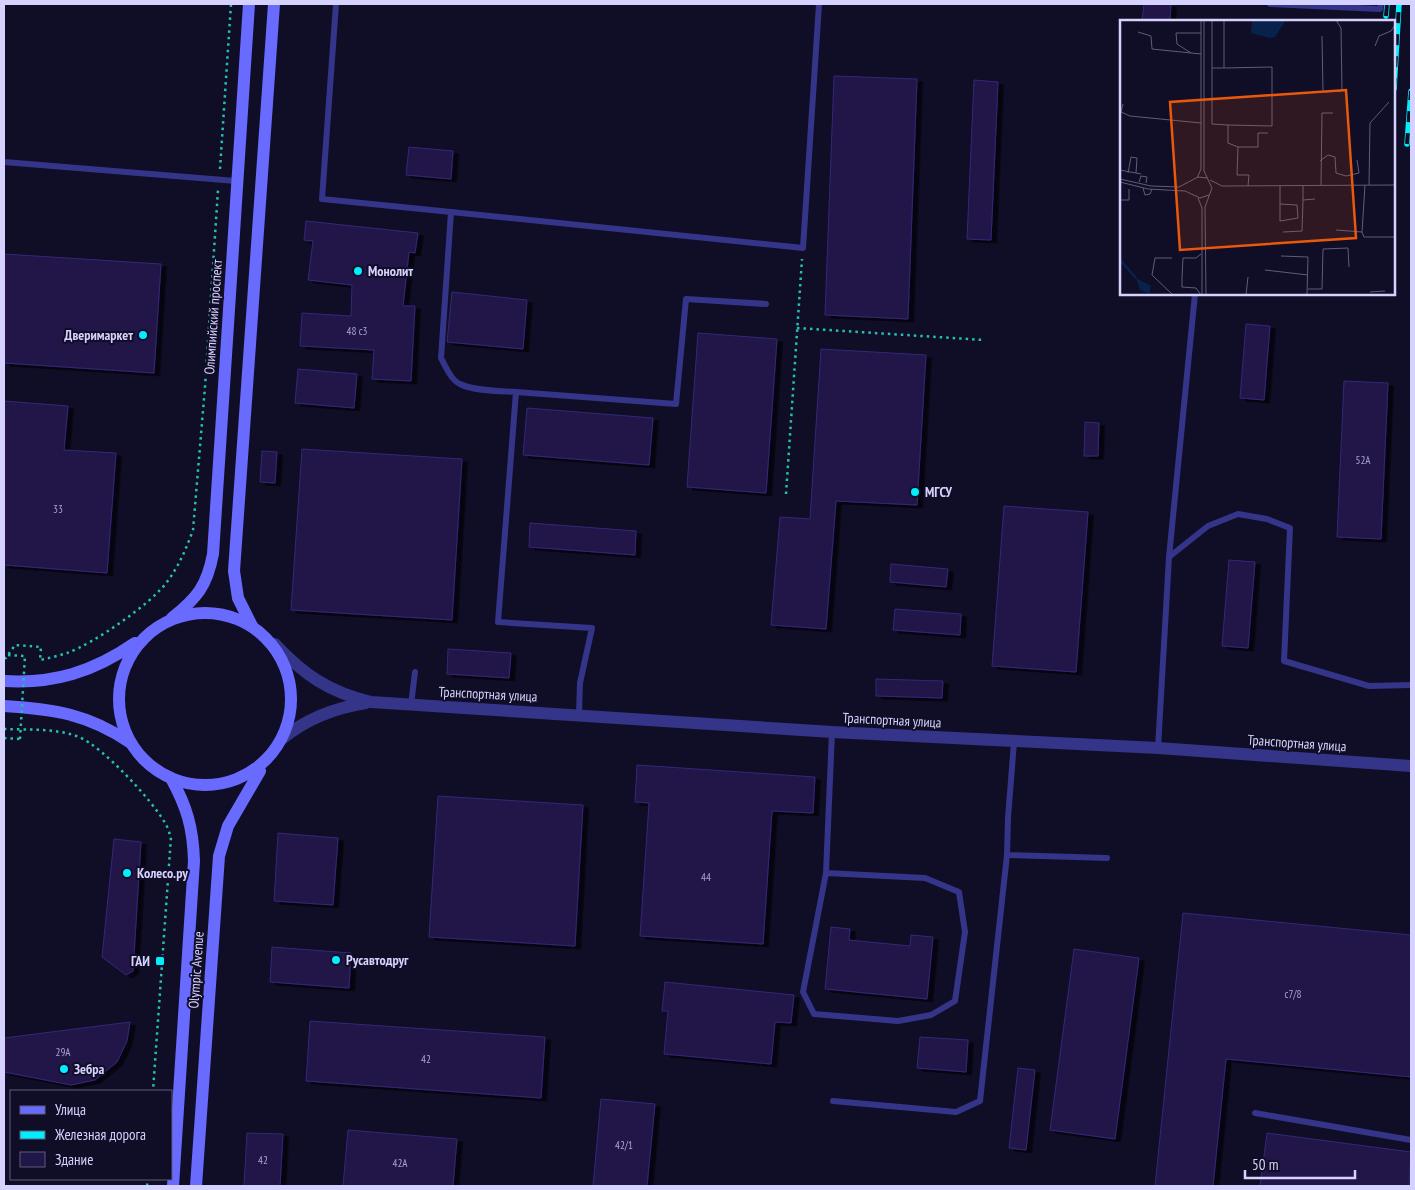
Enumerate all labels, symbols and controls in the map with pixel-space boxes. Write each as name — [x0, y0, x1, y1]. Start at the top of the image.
inset map — [1120, 20, 1395, 295]
street label: Олимпийский проспект — [200, 258, 226, 375]
place label: Монолит — [368, 262, 413, 280]
marker: Монолит — [352, 265, 364, 277]
house number: 48 с3 — [346, 324, 368, 338]
place label: Дверимаркет — [64, 326, 133, 344]
marker: Дверимаркет — [137, 329, 149, 341]
house number: 52А — [1355, 453, 1371, 467]
place label: МГСУ — [925, 483, 952, 501]
marker: МГСУ — [909, 486, 921, 498]
house number: 33 — [53, 502, 63, 516]
street label: Транспортная улица — [438, 682, 538, 706]
street label: Транспортная улица — [842, 708, 942, 732]
street label: Транспортная улица — [1247, 731, 1347, 755]
place label: Колесо.ру — [137, 864, 188, 882]
marker: Колесо.ру — [121, 867, 133, 879]
house number: 44 — [701, 870, 711, 884]
street label: Olympic Avenue — [184, 931, 208, 1009]
place label: Русавтодруг — [346, 951, 409, 969]
place label: ГАИ — [131, 952, 150, 970]
marker: Русавтодруг — [330, 954, 342, 966]
marker: ГАИ — [154, 955, 166, 967]
house number: с7/8 — [1284, 987, 1302, 1001]
house number: 29А — [55, 1045, 71, 1059]
house number: 42 — [421, 1052, 431, 1066]
place label: Зебра — [74, 1060, 105, 1078]
marker: Зебра — [58, 1063, 70, 1075]
legend — [10, 1090, 172, 1180]
text: Улица — [55, 1100, 86, 1119]
text: Железная дорога — [54, 1125, 146, 1144]
house number: 42/1 — [615, 1138, 633, 1152]
scale bar — [1245, 1148, 1355, 1180]
text: Здание — [55, 1150, 93, 1169]
house number: 42 — [258, 1153, 268, 1167]
text: 50 m — [1252, 1155, 1278, 1174]
house number: 42А — [392, 1156, 408, 1170]

